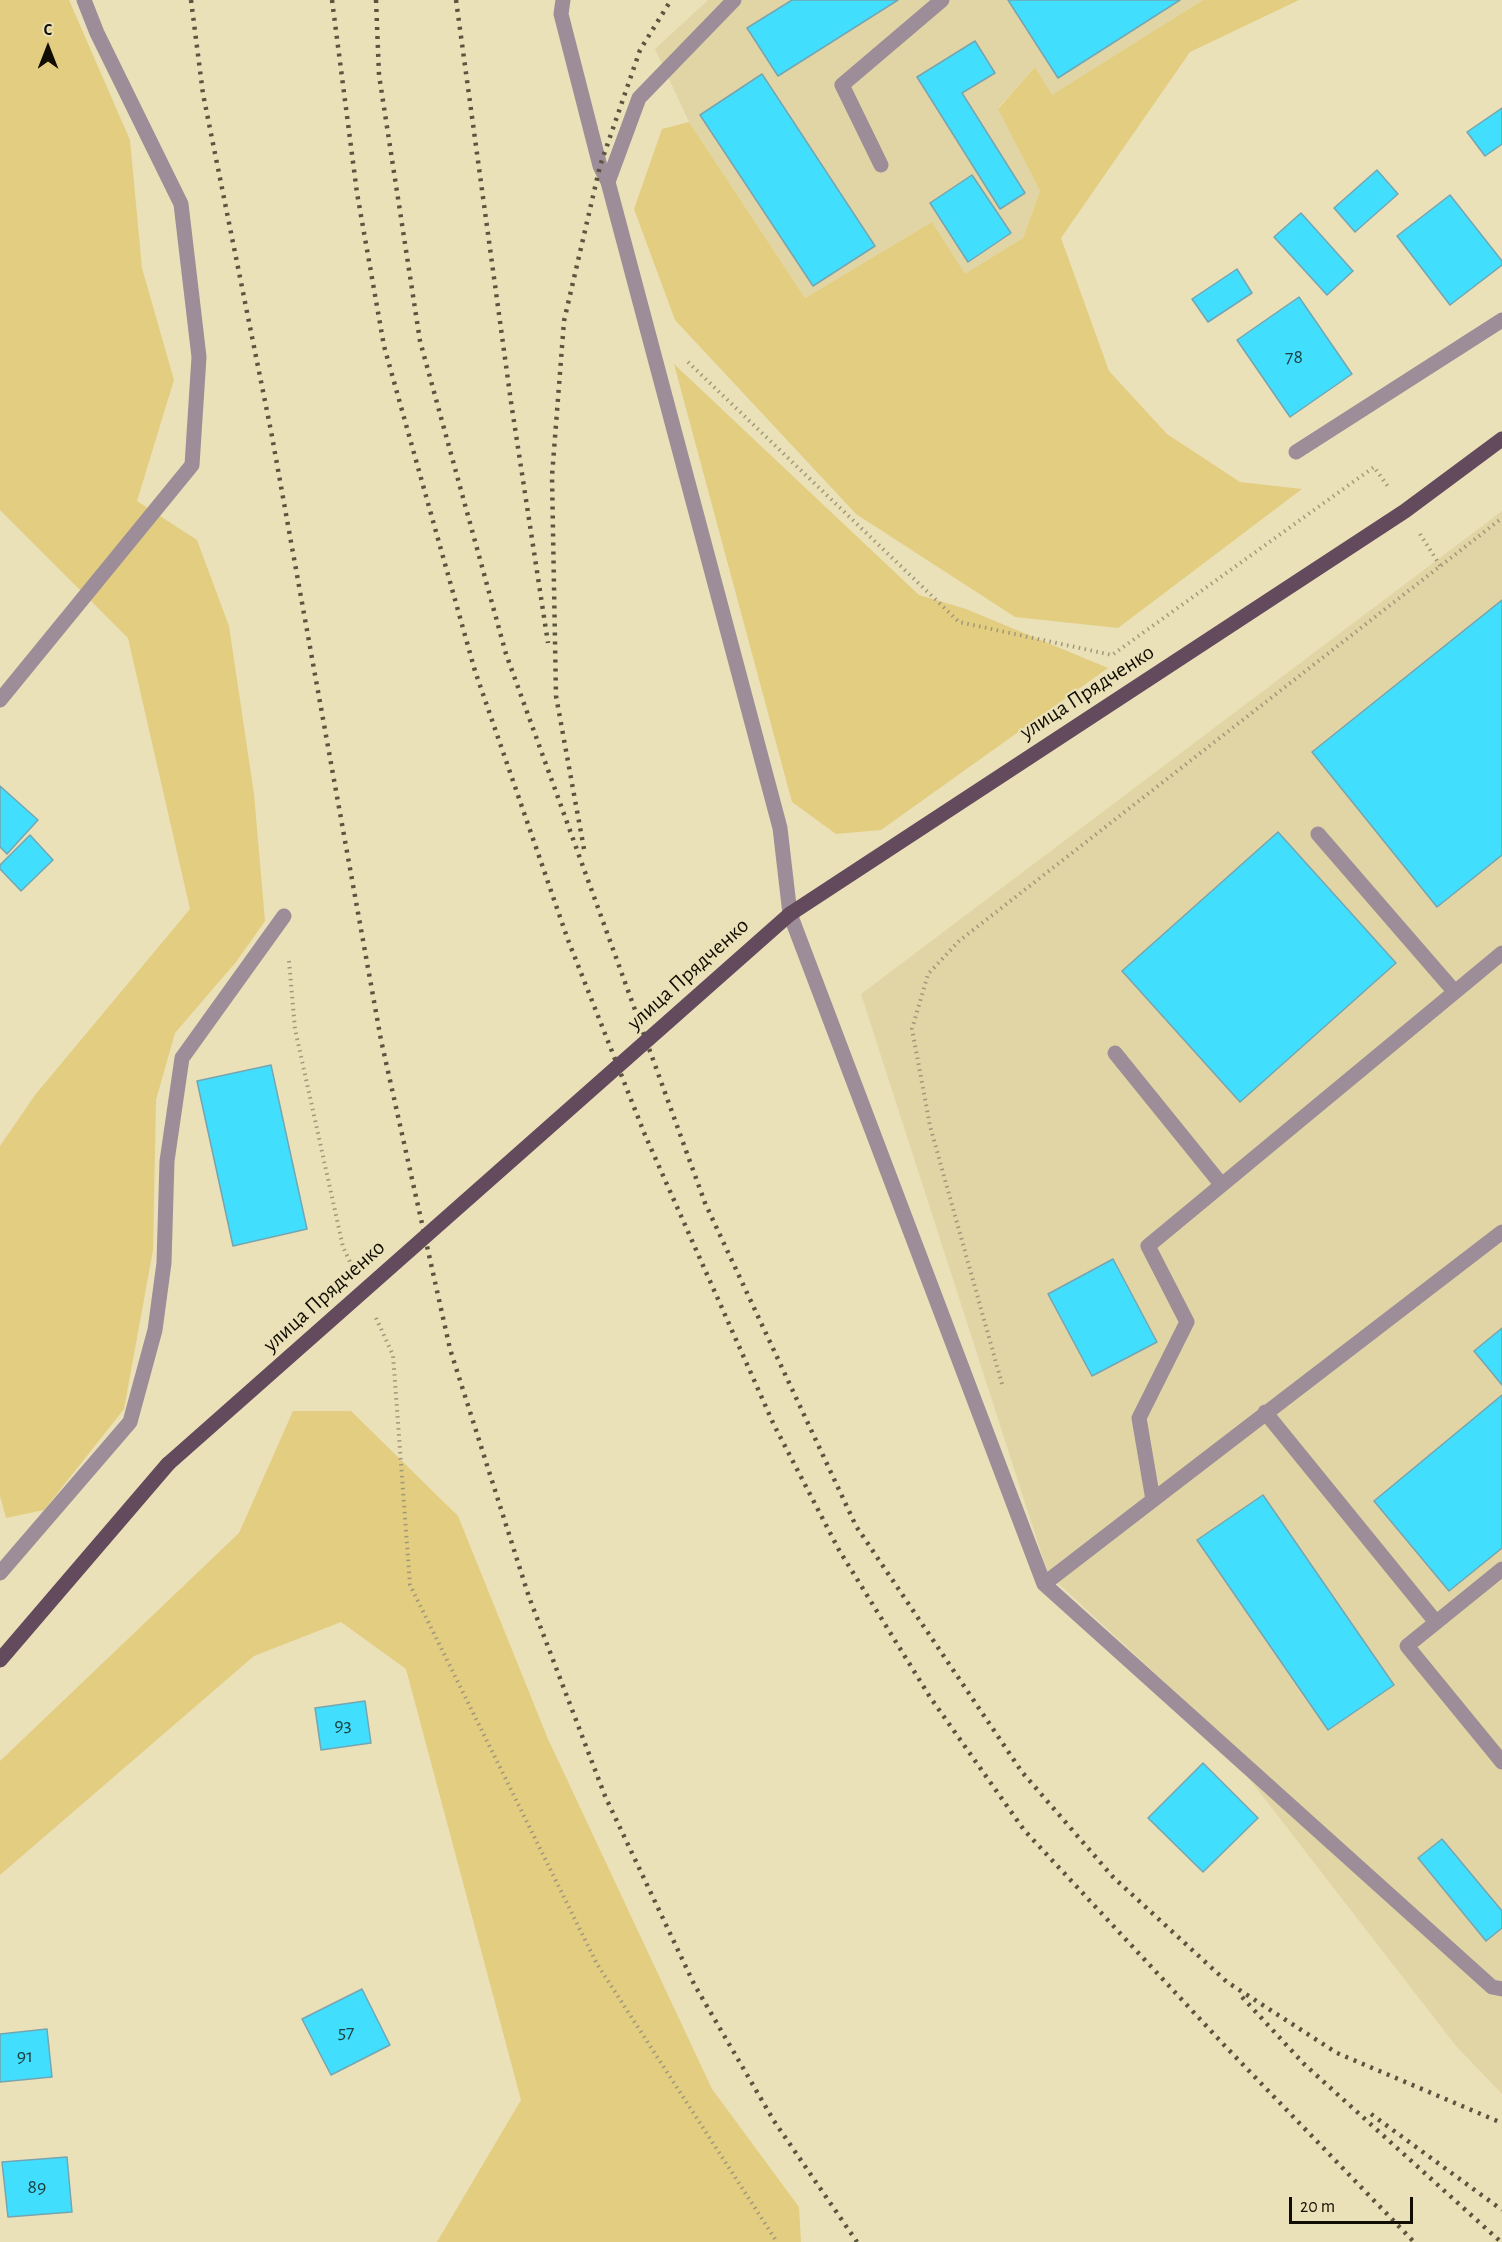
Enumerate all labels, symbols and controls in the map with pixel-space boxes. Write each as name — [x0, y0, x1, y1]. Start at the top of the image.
north arrow — [18, 18, 78, 78]
text: С — [44, 22, 52, 38]
house number: 78 — [1285, 345, 1303, 369]
street label: улица Прядченко — [1015, 639, 1159, 745]
street label: улица Прядченко — [622, 912, 754, 1036]
street label: улица Прядченко — [258, 1234, 390, 1358]
house number: 93 — [334, 1713, 352, 1737]
house number: 57 — [338, 2020, 354, 2044]
house number: 91 — [17, 2044, 33, 2068]
house number: 89 — [28, 2175, 46, 2199]
scale bar — [1292, 2185, 1416, 2223]
text: 20 m — [1300, 2198, 1335, 2216]

